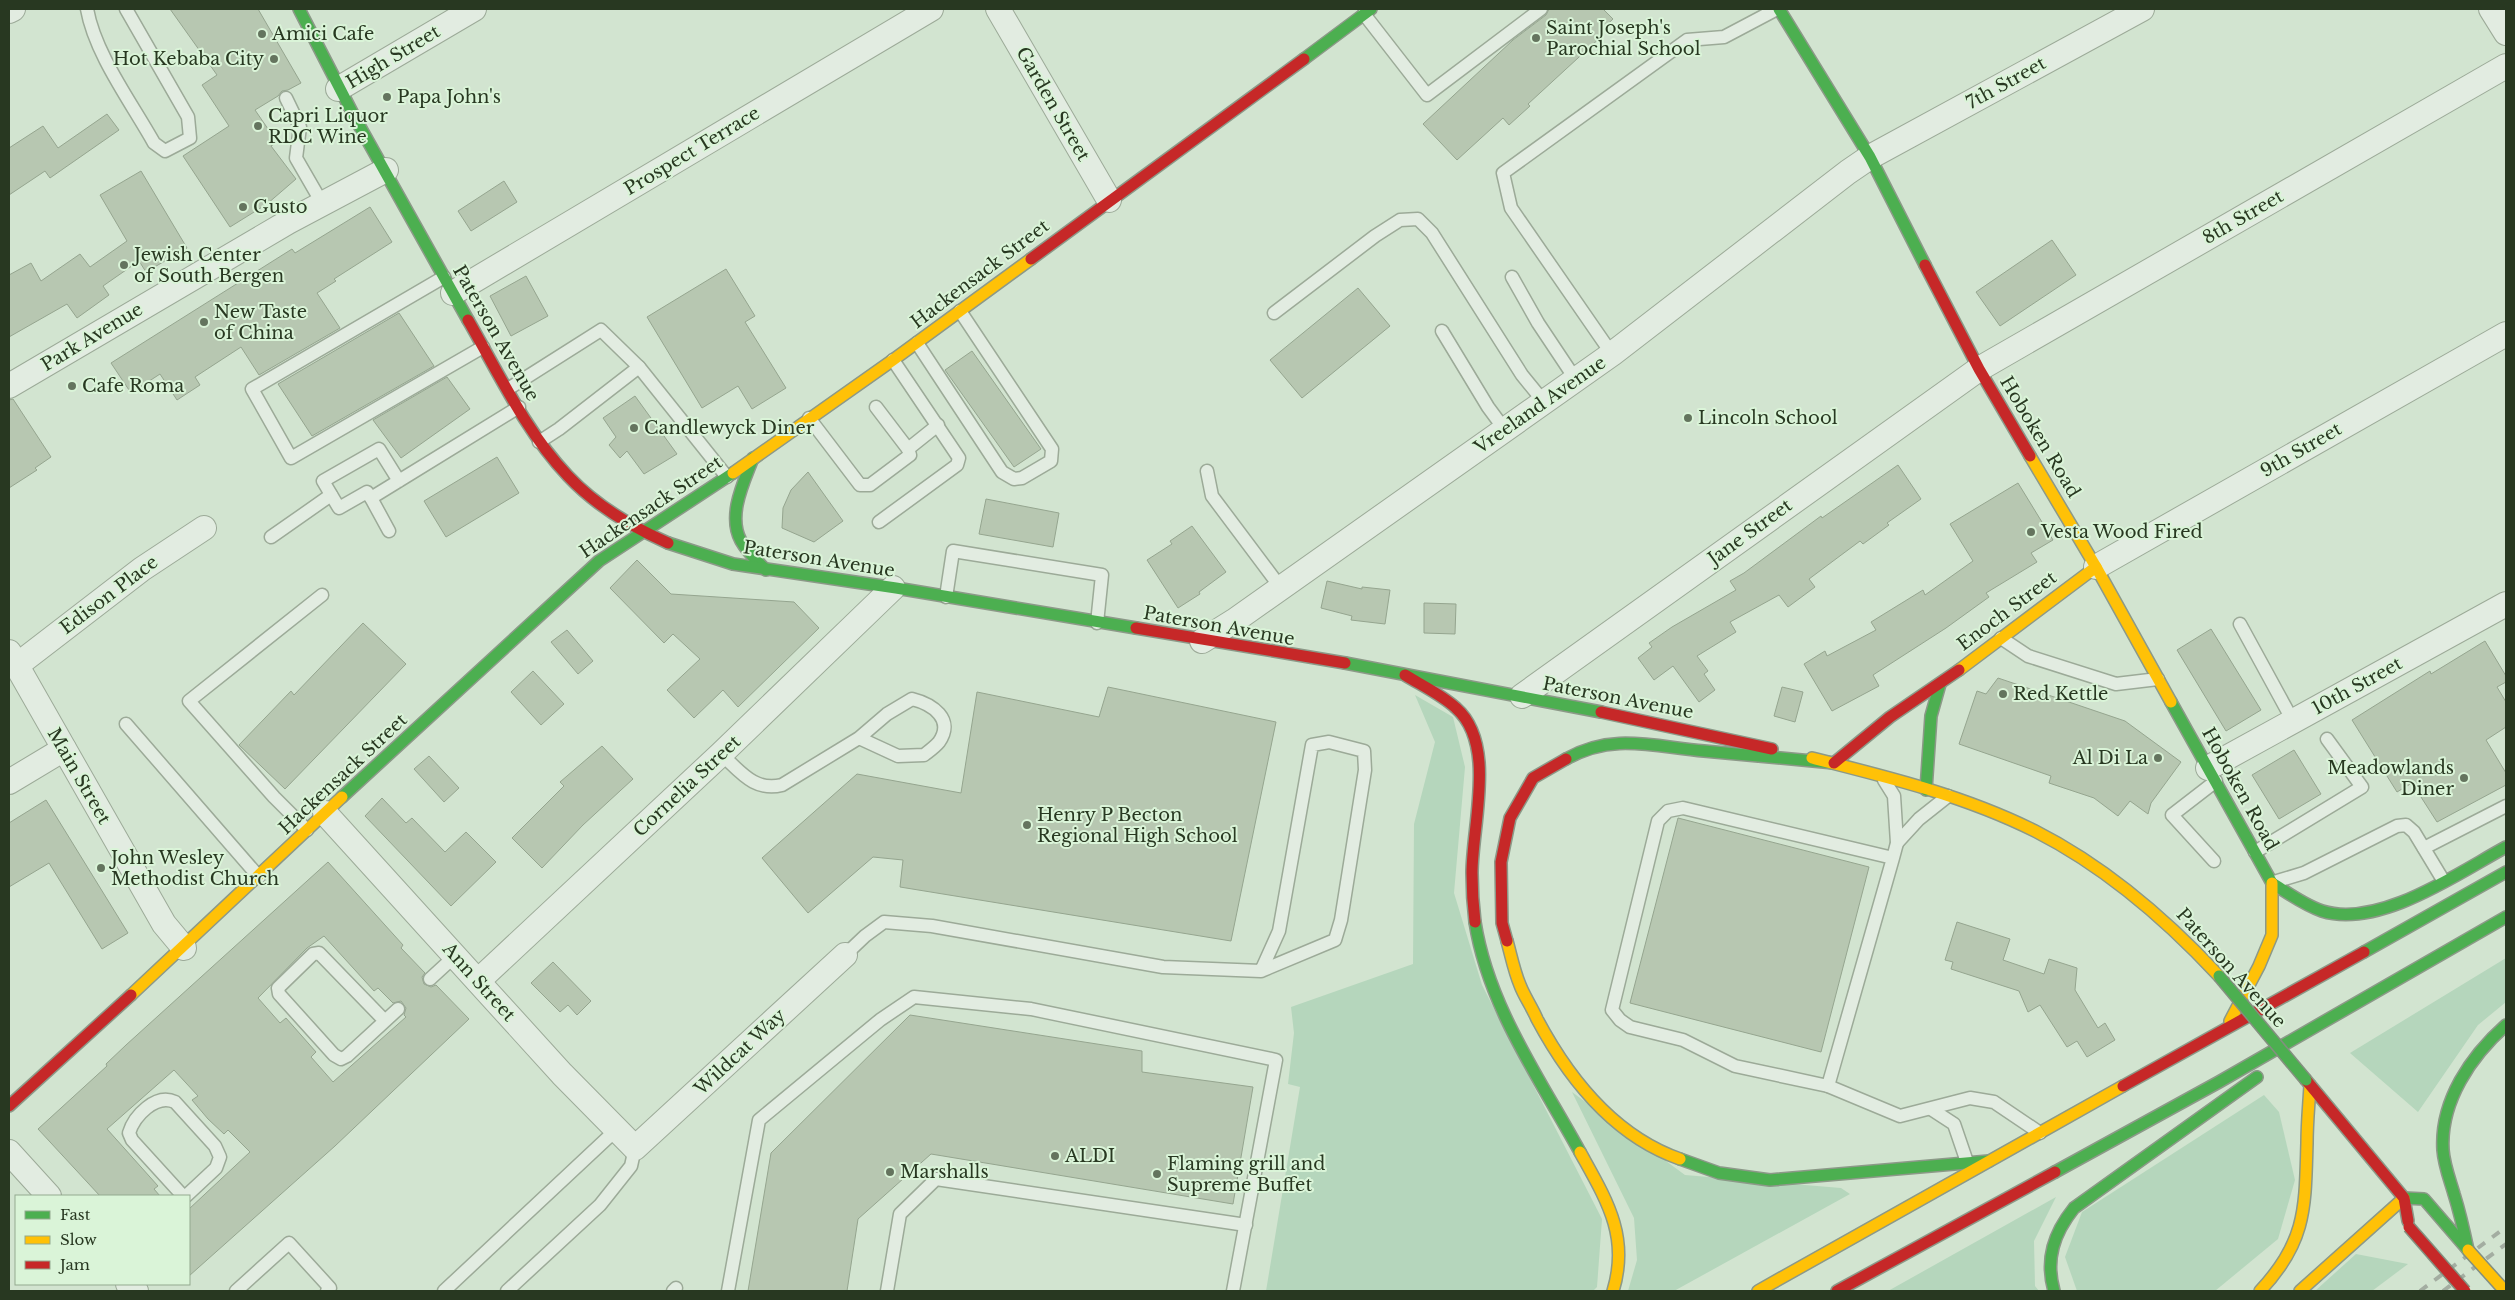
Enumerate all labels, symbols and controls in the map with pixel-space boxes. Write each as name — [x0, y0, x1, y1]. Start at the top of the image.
place label: Saint Joseph's Parochial School — [1546, 17, 1701, 60]
street label: High Street — [342, 20, 444, 94]
place label: Amici Cafe — [271, 23, 374, 45]
marker: Amici Cafe — [256, 28, 268, 40]
marker: Saint Joseph's Parochial School — [1530, 32, 1542, 44]
street label: Garden Street — [1011, 43, 1095, 165]
place label: Hot Kebaba City — [113, 48, 264, 70]
street label: 7th Street — [1962, 52, 2050, 114]
marker: Hot Kebaba City — [268, 53, 280, 65]
place label: Papa John's — [397, 86, 501, 108]
marker: Papa John's — [381, 91, 393, 103]
street label: Prospect Terrace — [620, 102, 764, 200]
place label: Capri Liquor RDC Wine — [268, 105, 388, 148]
marker: Capri Liquor RDC Wine — [252, 120, 264, 132]
street label: 8th Street — [2199, 185, 2287, 249]
place label: Gusto — [253, 196, 307, 218]
marker: Gusto — [237, 201, 249, 213]
street label: Hackensack Street — [907, 215, 1054, 333]
place label: Jewish Center of South Bergen — [132, 244, 284, 287]
marker: Jewish Center of South Bergen — [118, 259, 130, 271]
street label: Paterson Avenue — [448, 261, 544, 405]
street label: Park Avenue — [37, 298, 147, 376]
place label: New Taste of China — [214, 301, 307, 344]
marker: New Taste of China — [198, 316, 210, 328]
street label: Vreeland Avenue — [1469, 351, 1610, 459]
street label: Hoboken Road — [1995, 372, 2085, 502]
place label: Cafe Roma — [82, 375, 184, 397]
marker: Cafe Roma — [66, 380, 78, 392]
place label: Lincoln School — [1698, 407, 1838, 429]
marker: Lincoln School — [1682, 412, 1694, 424]
place label: Candlewyck Diner — [644, 417, 815, 439]
street label: 9th Street — [2256, 418, 2346, 482]
marker: Candlewyck Diner — [628, 422, 640, 434]
street label: Hackensack Street — [575, 451, 727, 563]
street label: Jane Street — [1702, 494, 1796, 571]
place label: Vesta Wood Fired — [2040, 521, 2203, 543]
marker: Vesta Wood Fired — [2025, 526, 2037, 538]
street label: Paterson Avenue — [742, 536, 896, 582]
street label: Edison Place — [56, 551, 162, 639]
street label: Enoch Street — [1953, 566, 2061, 655]
street label: Paterson Avenue — [1142, 602, 1296, 650]
street label: 10th Street — [2308, 652, 2406, 720]
street label: Paterson Avenue — [1541, 673, 1695, 723]
place label: Red Kettle — [2013, 683, 2108, 705]
marker: Red Kettle — [1997, 688, 2009, 700]
street label: Hackensack Street — [274, 709, 412, 839]
street label: Hoboken Road — [2197, 723, 2283, 855]
street label: Main Street — [43, 724, 115, 828]
street label: Cornelia Street — [629, 731, 745, 841]
place label: Al Di La — [2072, 747, 2148, 769]
marker: Al Di La — [2152, 752, 2164, 764]
place label: Meadowlands Diner — [2327, 757, 2454, 800]
marker: Meadowlands Diner — [2458, 772, 2470, 784]
place label: Henry P Becton Regional High School — [1037, 804, 1238, 847]
marker: Henry P Becton Regional High School — [1021, 819, 1033, 831]
place label: John Wesley Methodist Church — [109, 847, 279, 890]
marker: John Wesley Methodist Church — [95, 862, 107, 874]
street label: Paterson Avenue — [2172, 904, 2290, 1032]
street label: Ann Street — [437, 937, 520, 1026]
street label: Wildcat Way — [689, 1004, 791, 1101]
place label: ALDI — [1064, 1145, 1115, 1167]
marker: ALDI — [1049, 1150, 1061, 1162]
place label: Flaming grill and Supreme Buffet — [1167, 1153, 1325, 1196]
place label: Marshalls — [900, 1161, 989, 1183]
marker: Marshalls — [884, 1166, 896, 1178]
marker: Flaming grill and Supreme Buffet — [1151, 1168, 1163, 1180]
legend — [15, 1195, 190, 1285]
text: Fast — [60, 1205, 91, 1224]
text: Slow — [60, 1230, 97, 1249]
text: Jam — [58, 1255, 90, 1274]

